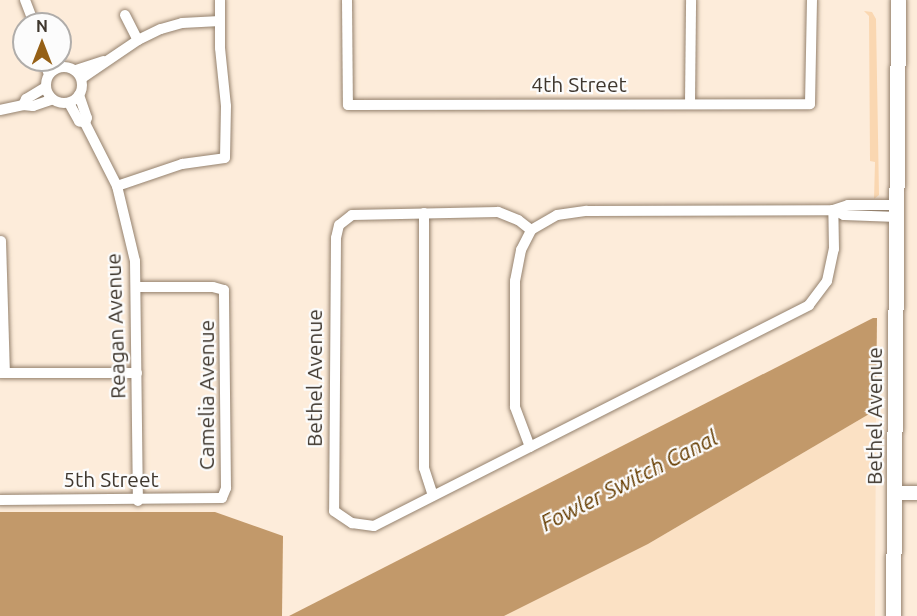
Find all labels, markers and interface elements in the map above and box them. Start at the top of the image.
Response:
north arrow [12,12,72,72]
text: N [36,17,48,35]
street label: 4th Street [531,71,627,97]
street label: Reagan Avenue [100,253,130,399]
street label: Bethel Avenue [301,309,327,447]
street label: Camelia Avenue [193,320,219,470]
street label: Bethel Avenue [861,347,887,485]
water label: Fowler Switch Canal [536,424,722,536]
street label: 5th Street [63,466,159,492]

